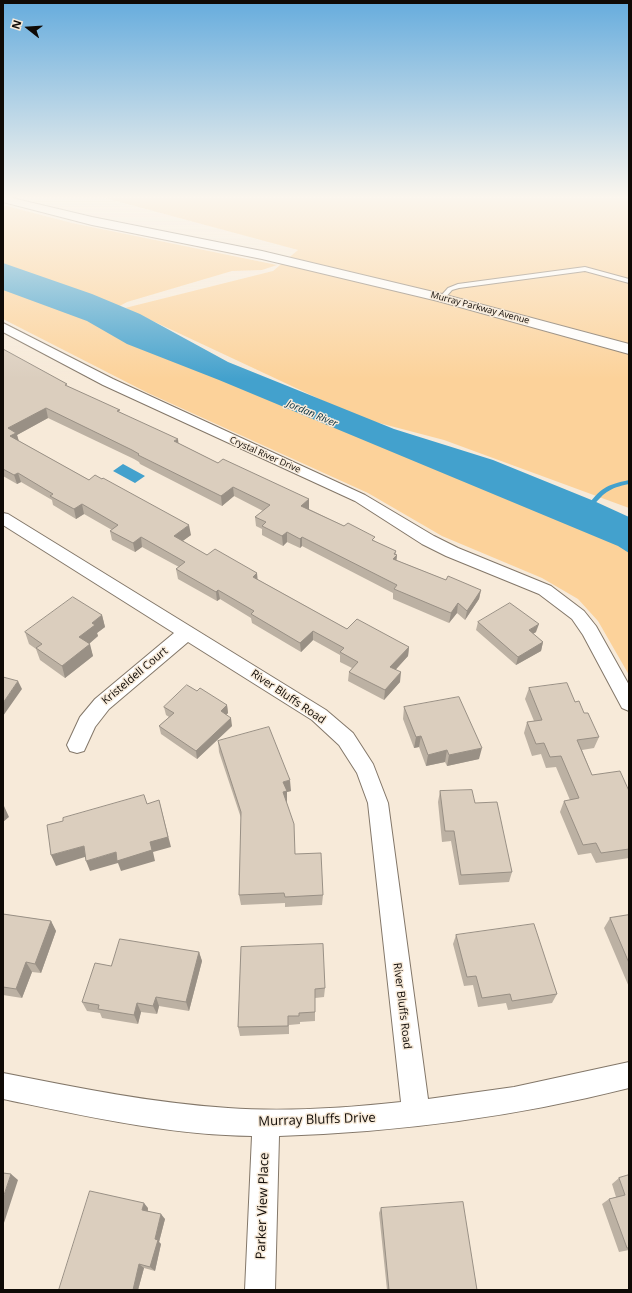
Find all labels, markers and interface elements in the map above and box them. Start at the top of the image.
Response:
north arrow [8,8,48,48]
text: N [8,18,25,31]
street label: Murray Parkway Avenue [429,290,531,326]
water label: Jordan River [285,398,339,430]
street label: Crystal River Drive [228,435,302,475]
street label: Kristeldell Court [99,645,171,707]
street label: River Bluffs Road [248,667,328,727]
street label: River Bluffs Road [390,962,414,1050]
street label: Murray Bluffs Drive [258,1110,376,1130]
street label: Parker View Place [253,1152,273,1260]

